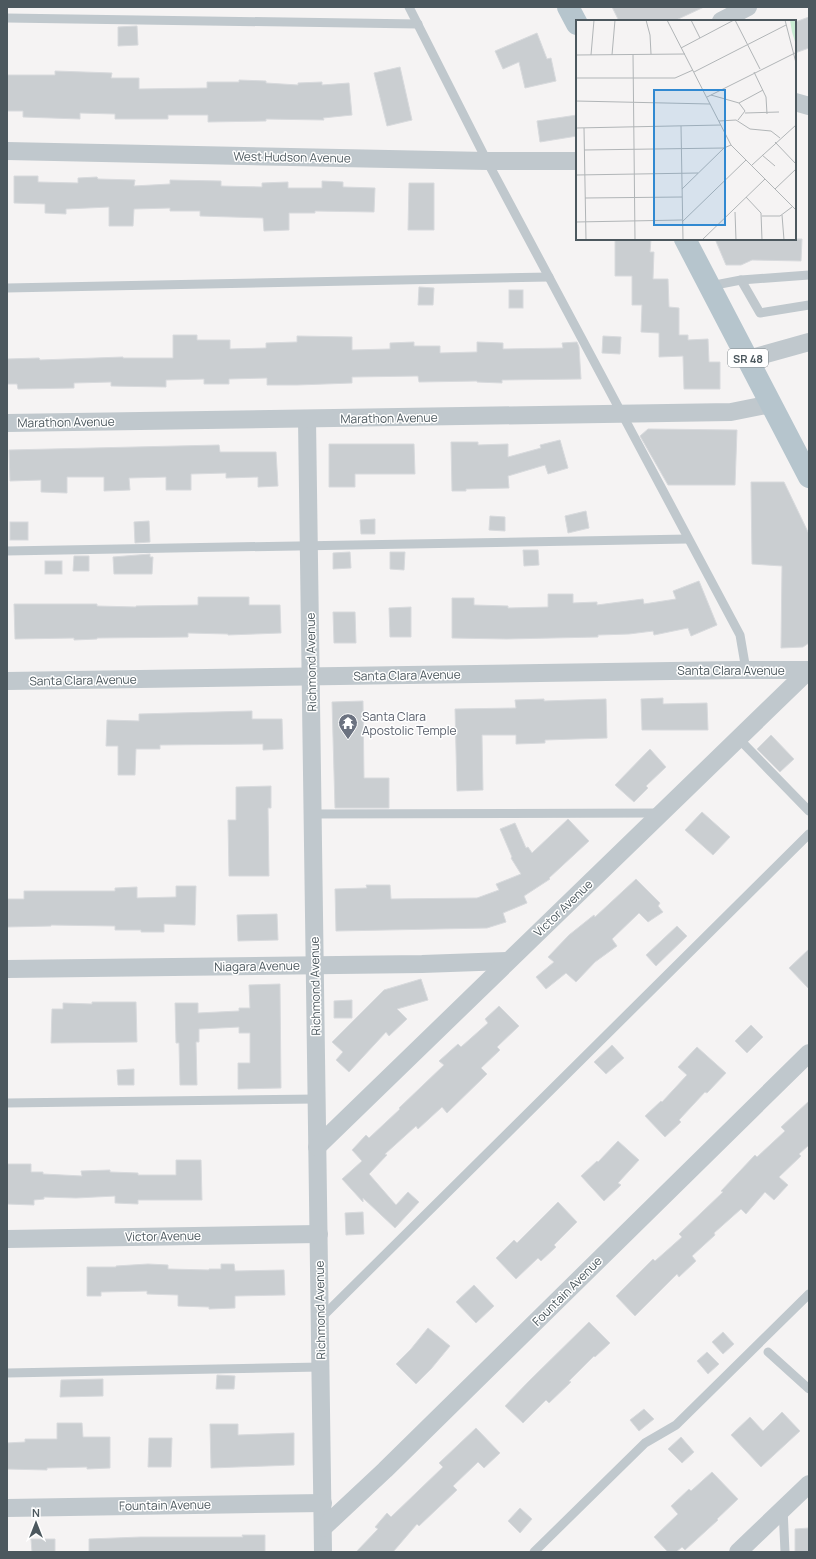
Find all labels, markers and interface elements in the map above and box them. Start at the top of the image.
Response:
inset map [576,20,796,240]
street label: West Hudson Avenue [233,147,351,167]
road number: SR 48 [728,349,768,367]
street label: Marathon Avenue [340,409,438,427]
street label: Marathon Avenue [17,413,115,431]
street label: Richmond Avenue [302,612,320,712]
street label: Santa Clara Avenue [677,662,785,679]
street label: Santa Clara Avenue [353,666,461,684]
street label: Santa Clara Avenue [29,671,137,689]
place label: Santa Clara Apostolic Temple [362,708,456,739]
temple icon: Santa Clara Apostolic Temple [337,712,359,740]
street label: Victor Avenue [530,876,596,940]
street label: Richmond Avenue [306,936,324,1036]
street label: Niagara Avenue [214,957,300,975]
street label: Victor Avenue [125,1227,201,1245]
street label: Fountain Avenue [528,1252,606,1330]
street label: Richmond Avenue [311,1260,329,1360]
street label: Fountain Avenue [119,1496,211,1514]
north arrow [16,1503,56,1543]
text: N [32,1505,40,1520]

